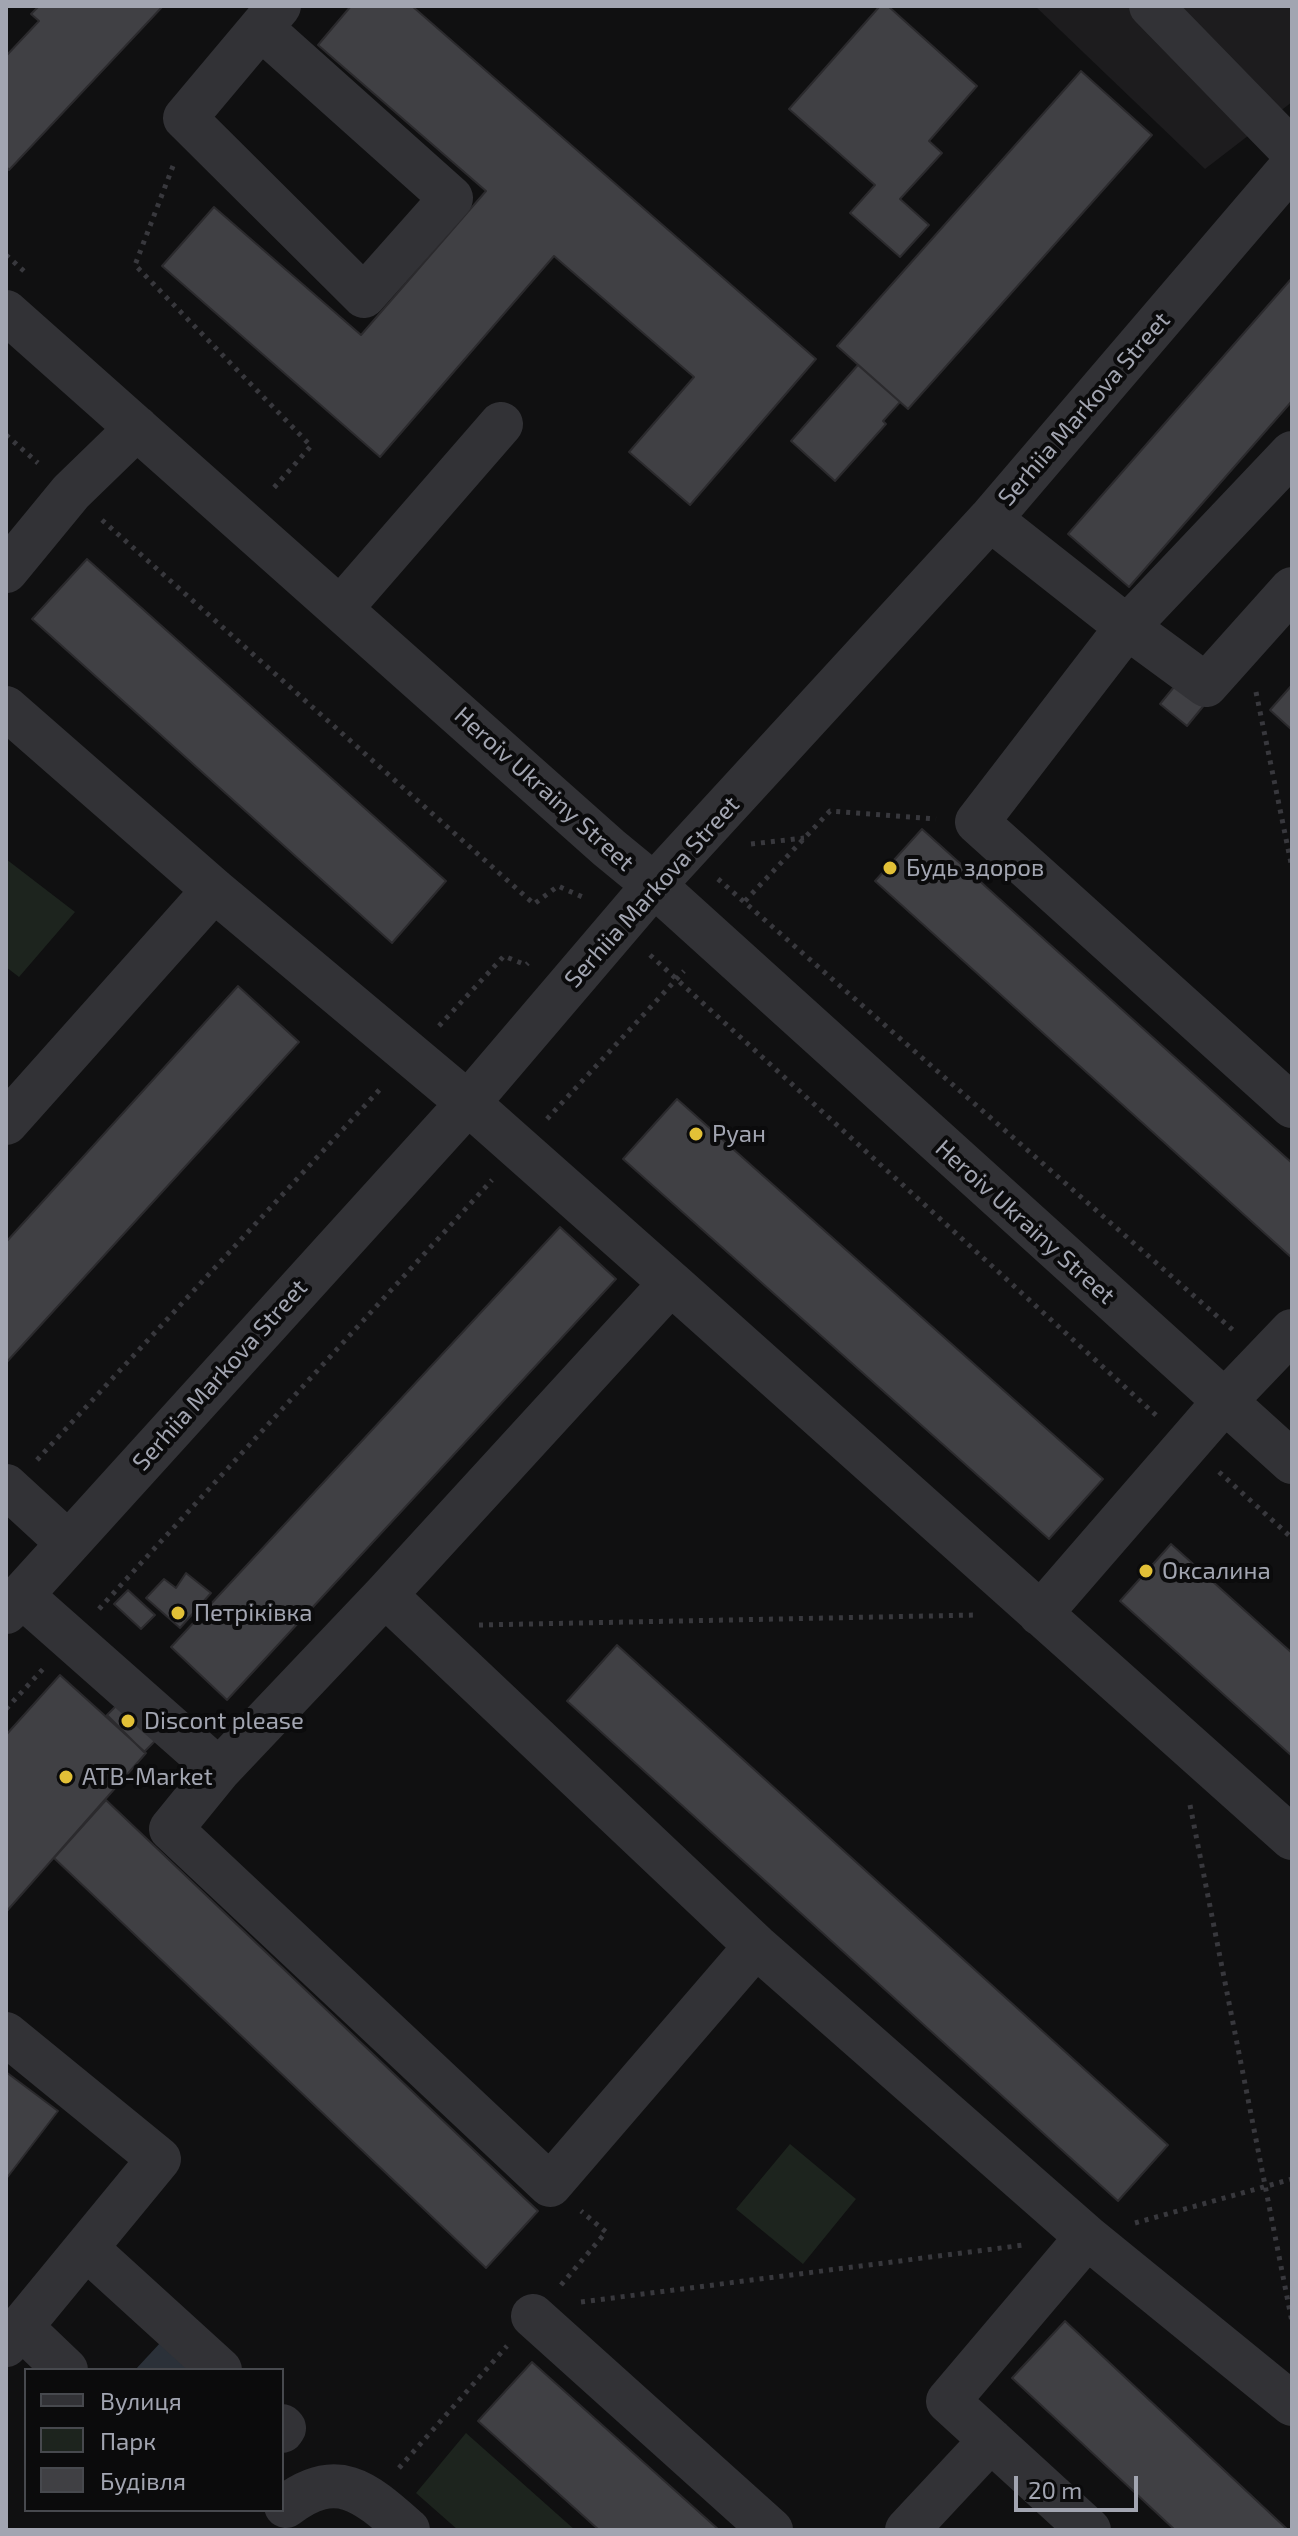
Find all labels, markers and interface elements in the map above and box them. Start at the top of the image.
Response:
street label: Serhiia Markova Street [992,306,1176,512]
street label: Heroiv Ukrainy Street [448,701,640,877]
street label: Serhiia Markova Street [559,790,745,994]
place label: Будь здоров [906,854,1044,882]
marker: Будь здоров [881,859,899,877]
place label: Руан [712,1120,766,1148]
marker: Руан [687,1125,705,1143]
street label: Heroiv Ukrainy Street [929,1134,1121,1310]
street label: Serhiia Markova Street [127,1273,313,1477]
place label: Оксалина [1162,1557,1271,1585]
marker: Оксалина [1137,1562,1155,1580]
place label: Петріківка [194,1599,313,1627]
marker: Петріківка [169,1604,187,1622]
place label: Discont please [144,1707,304,1735]
marker: Discont please [119,1712,137,1730]
place label: ATB-Market [82,1763,213,1791]
marker: ATB-Market [57,1768,75,1786]
legend [24,2368,284,2512]
text: Вулиця [100,2386,182,2415]
text: Парк [100,2426,156,2455]
scale bar [1018,2460,1142,2510]
text: Будівля [100,2466,186,2495]
text: 20 m [1028,2475,1082,2504]

